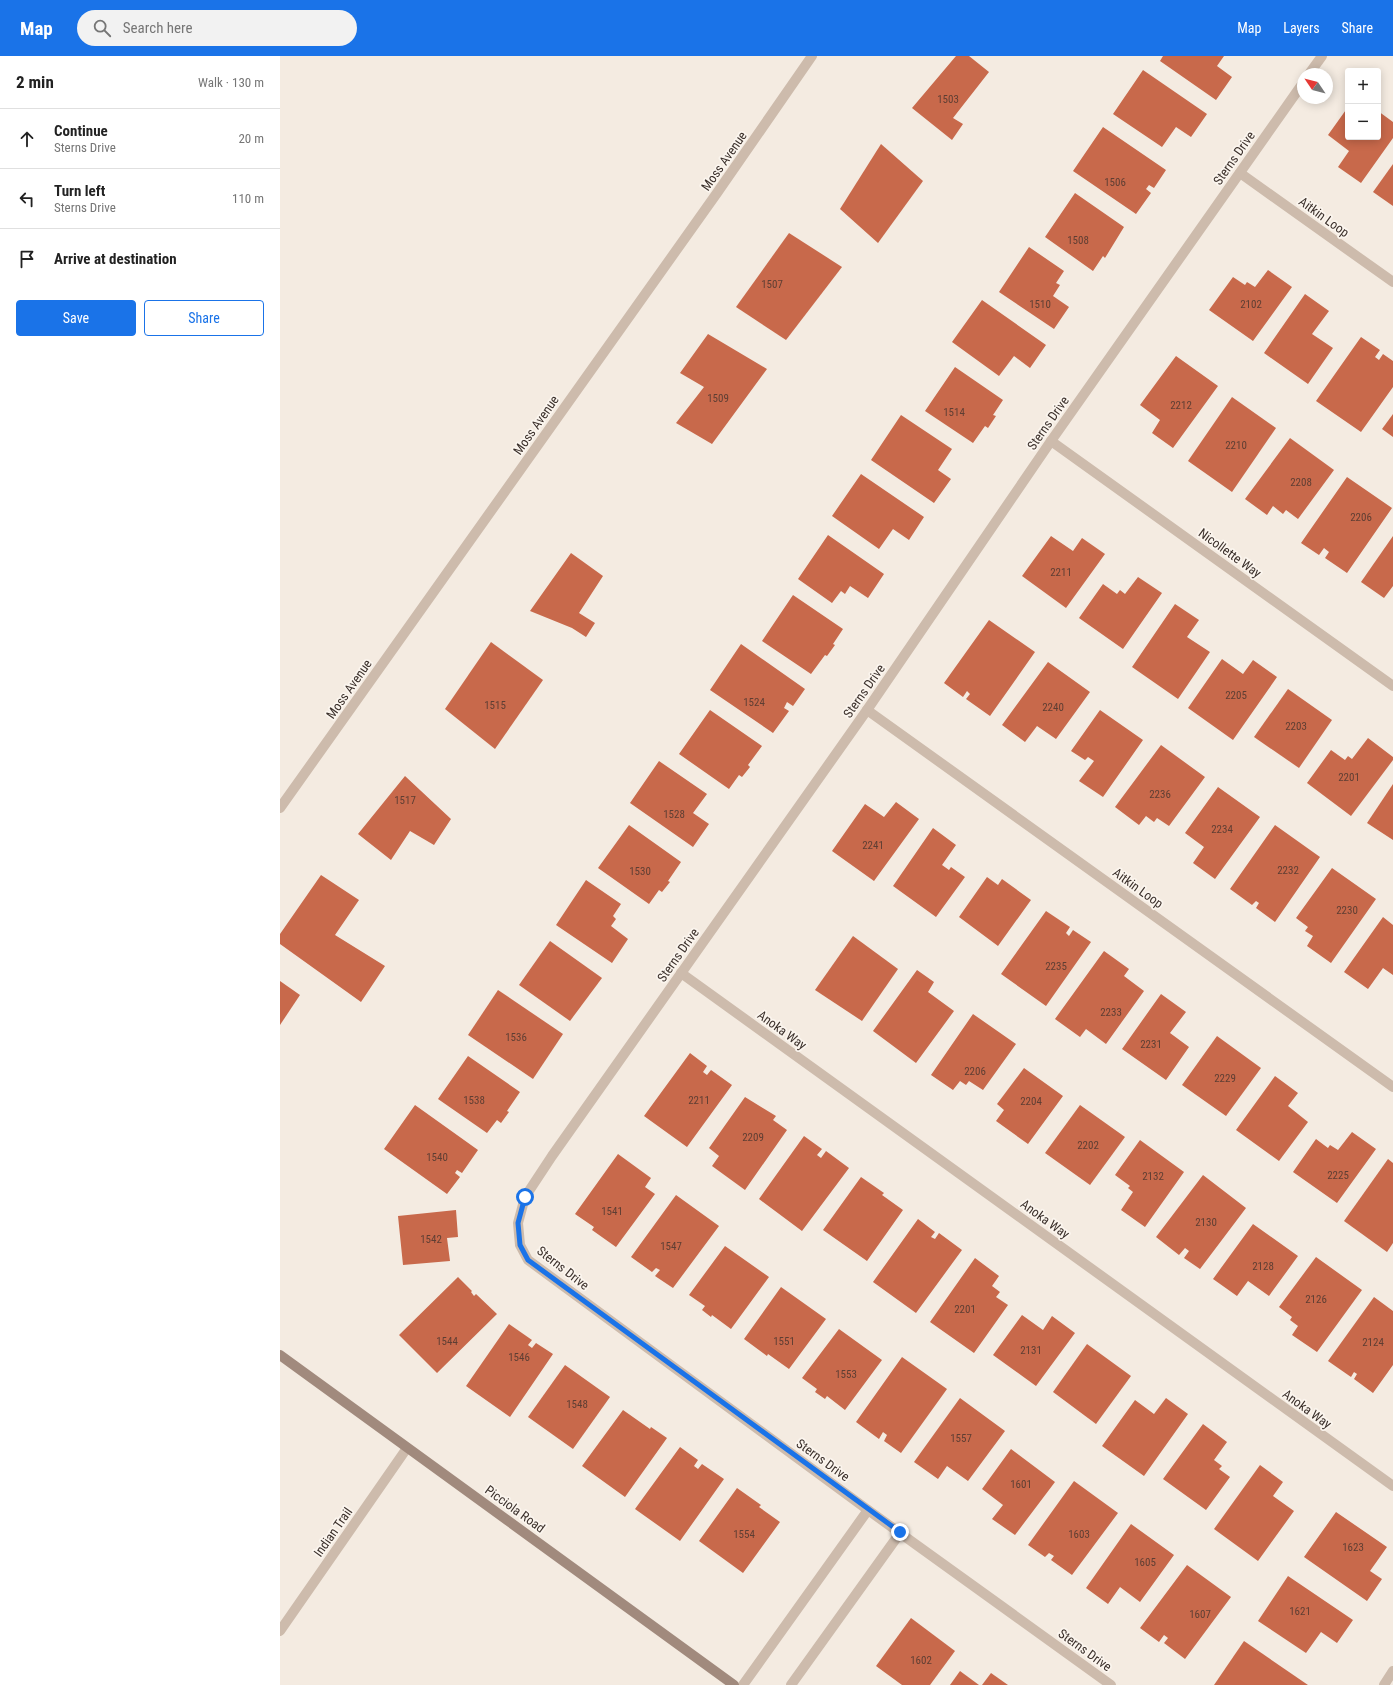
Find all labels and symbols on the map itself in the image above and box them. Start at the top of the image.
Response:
north arrow [1297,68,1333,104]
house number: 1503 [937,93,959,106]
street label: Sterns Drive [1210,128,1258,188]
street label: Moss Avenue [698,129,750,193]
house number: 1506 [1104,176,1126,189]
street label: Aitkin Loop [1296,194,1352,240]
house number: 1508 [1067,234,1089,247]
house number: 1507 [761,278,783,291]
house number: 1510 [1029,298,1051,311]
house number: 2102 [1240,298,1262,311]
house number: 1509 [707,392,729,405]
street label: Moss Avenue [510,393,562,457]
street label: Sterns Drive [1024,393,1072,453]
house number: 2212 [1170,399,1192,412]
house number: 1514 [943,406,965,419]
house number: 2210 [1225,439,1247,452]
house number: 2208 [1290,476,1312,489]
house number: 2206 [1350,511,1372,524]
street label: Nicollette Way [1196,525,1265,581]
house number: 2211 [1050,566,1072,579]
street label: Moss Avenue [323,657,375,721]
street label: Sterns Drive [840,661,888,721]
house number: 2205 [1225,689,1247,702]
house number: 1524 [743,696,765,709]
house number: 1515 [484,699,506,712]
house number: 2240 [1042,701,1064,714]
house number: 2203 [1285,720,1307,733]
house number: 2201 [1338,771,1360,784]
house number: 2236 [1149,788,1171,801]
house number: 1517 [394,794,416,807]
house number: 1528 [663,808,685,821]
house number: 2234 [1211,823,1233,836]
house number: 2241 [862,839,884,852]
house number: 2232 [1277,864,1299,877]
house number: 1530 [629,865,651,878]
street label: Aitkin Loop [1110,865,1166,911]
house number: 2230 [1336,904,1358,917]
street label: Sterns Drive [654,925,702,985]
house number: 2235 [1045,960,1067,973]
house number: 2233 [1100,1006,1122,1019]
street label: Anoka Way [755,1007,810,1053]
house number: 1536 [505,1031,527,1044]
house number: 2231 [1140,1038,1162,1051]
house number: 2206 [964,1065,986,1078]
house number: 2229 [1214,1072,1236,1085]
house number: 1538 [463,1094,485,1107]
house number: 2211 [688,1094,710,1107]
house number: 2204 [1020,1095,1042,1108]
house number: 2209 [742,1131,764,1144]
house number: 2202 [1077,1139,1099,1152]
house number: 1540 [426,1151,448,1164]
house number: 2225 [1327,1169,1349,1182]
house number: 2132 [1142,1170,1164,1183]
route start [516,1188,534,1206]
street label: Anoka Way [1018,1196,1073,1242]
house number: 1541 [601,1205,623,1218]
house number: 2130 [1195,1216,1217,1229]
house number: 1542 [420,1233,442,1246]
house number: 1547 [660,1240,682,1253]
street label: Sterns Drive [534,1243,592,1293]
house number: 2128 [1252,1260,1274,1273]
house number: 2126 [1305,1293,1327,1306]
house number: 2201 [954,1303,976,1316]
house number: 1544 [436,1335,458,1348]
house number: 1551 [773,1335,795,1348]
house number: 2124 [1362,1336,1384,1349]
house number: 2131 [1020,1344,1042,1357]
house number: 1546 [508,1351,530,1364]
house number: 1553 [835,1368,857,1381]
street label: Anoka Way [1280,1386,1335,1432]
house number: 1548 [566,1398,588,1411]
house number: 1557 [950,1432,972,1445]
street label: Sterns Drive [794,1436,852,1484]
house number: 1601 [1010,1478,1032,1491]
street label: Picciola Road [482,1482,548,1536]
street label: Indian Trail [311,1505,355,1559]
route end [891,1523,909,1541]
house number: 1554 [733,1528,755,1541]
house number: 1603 [1068,1528,1090,1541]
house number: 1623 [1342,1541,1364,1554]
house number: 1605 [1134,1556,1156,1569]
house number: 1621 [1289,1605,1311,1618]
house number: 1607 [1189,1608,1211,1621]
street label: Sterns Drive [1056,1626,1114,1674]
house number: 1602 [910,1654,932,1667]

